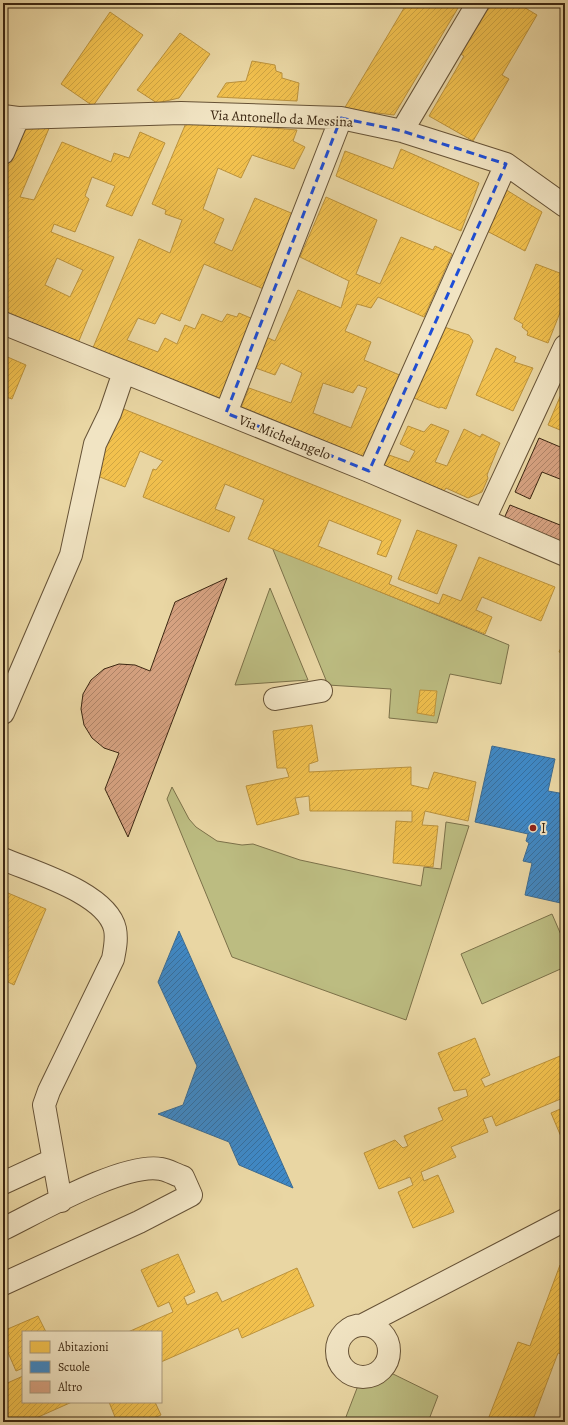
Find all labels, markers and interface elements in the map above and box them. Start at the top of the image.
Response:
street label: Via Antonello da Messina [209,105,354,132]
street label: Via Michelangelo [235,410,334,465]
place label: I [541,819,546,838]
marker: I [528,823,538,833]
legend [22,1331,162,1403]
text: Abitazioni [57,1339,109,1355]
text: Scuole [58,1359,90,1375]
text: Altro [57,1379,82,1395]

